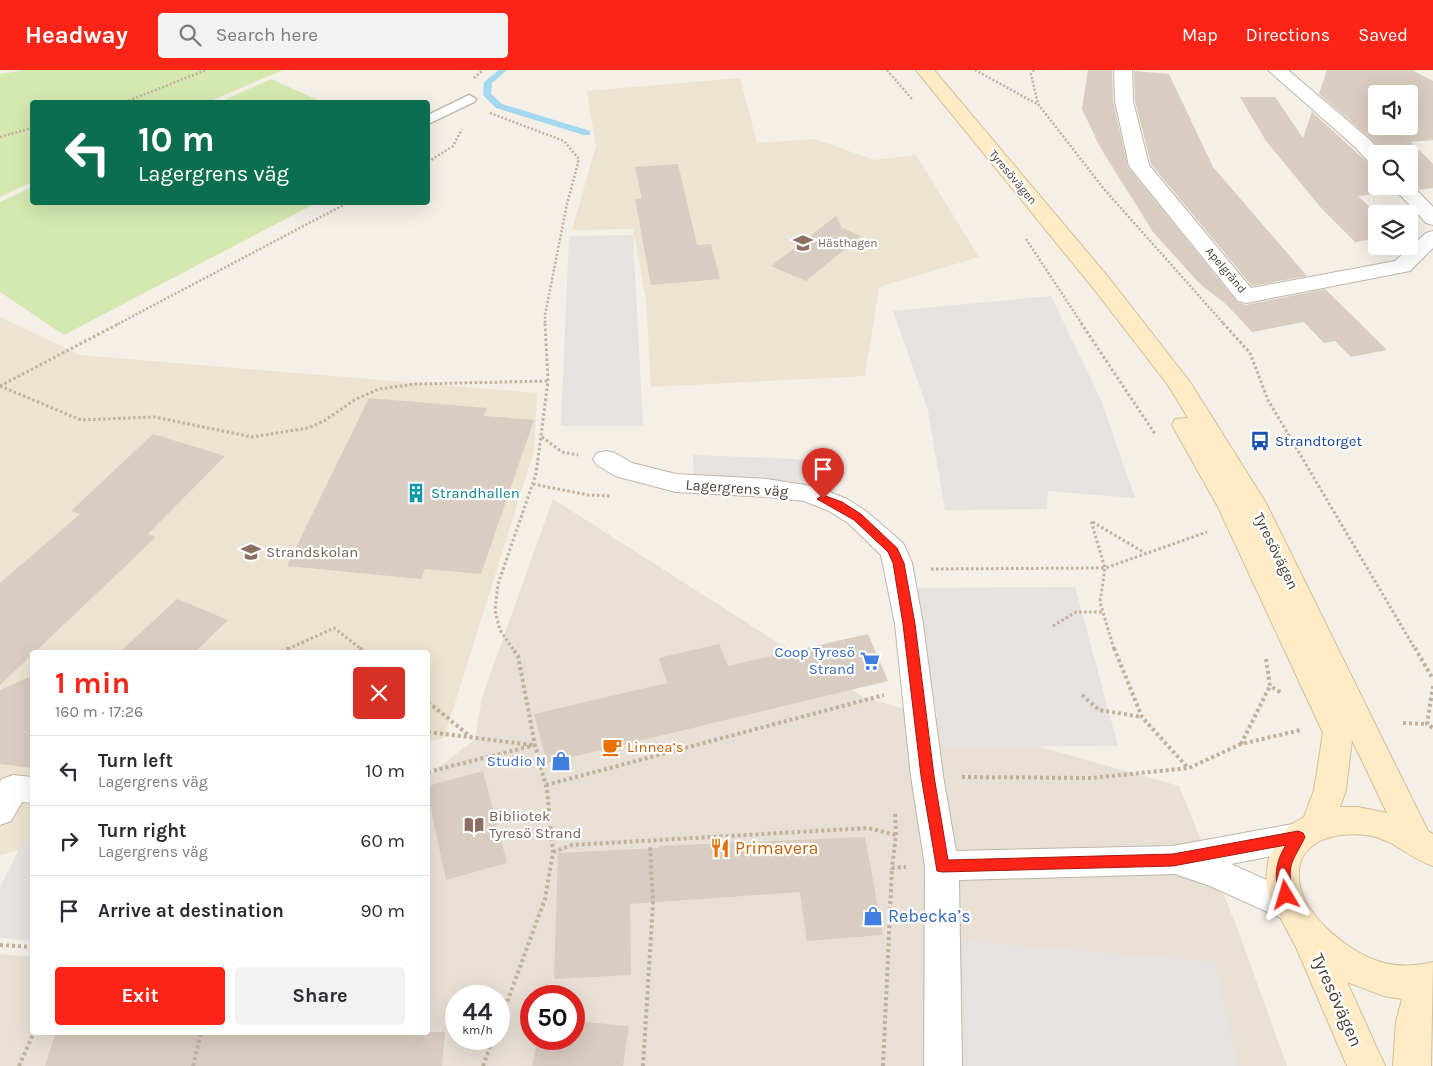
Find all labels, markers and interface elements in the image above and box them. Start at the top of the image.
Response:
search box [158,13,508,58]
text: Headway [25,21,128,49]
icon: search [176,21,204,49]
text: Search here [216,24,318,46]
text: Map [1182,24,1218,46]
text: Directions [1246,24,1330,46]
text: Saved [1358,24,1408,46]
map controls [1368,85,1418,255]
button: sound [1368,85,1418,135]
text: 10 m [138,119,215,160]
icon: left [55,120,120,185]
button: search [1368,145,1418,195]
street label: Tyresövägen [986,147,1040,207]
text: Lagergrens väg [138,161,289,187]
button: layers [1368,205,1418,255]
school or university icon: Hästhagen [792,232,814,254]
place label: Hästhagen [818,236,877,250]
street label: Apelgränd [1203,244,1249,296]
bus stop icon: Strandtorget [1249,430,1271,452]
place label: Strandtorget [1275,432,1363,450]
pin [802,448,844,499]
icon: arrive [809,455,837,483]
street label: Lagergrens väg [685,475,790,501]
building icon: Strandhallen [405,482,427,504]
place label: Strandhallen [431,484,520,502]
street label: Tyresövägen [1250,510,1302,592]
school or university icon: Strandskolan [240,541,262,563]
place label: Strandskolan [266,543,358,561]
place label: Coop Tyresö Strand [775,643,855,678]
supermarket icon: Coop Tyresö Strand [859,650,881,672]
text: 1 min [55,665,130,701]
button: close [353,667,405,719]
text: 160 m · 17:26 [55,702,143,721]
cafe icon: Linnea’s [601,736,623,758]
place label: Linnea’s [627,738,684,756]
text: Turn left [98,750,173,772]
shop icon: Studio N [550,750,572,772]
place label: Studio N [487,752,546,770]
icon: left [55,757,83,785]
text: 10 m [365,760,405,782]
text: Lagergrens väg [98,772,208,791]
place label: Bibliotek Tyresö Strand [489,807,581,842]
library icon: Bibliotek Tyresö Strand [463,814,485,836]
text: Turn right [98,820,187,842]
icon: right [55,827,83,855]
text: 60 m [361,830,405,852]
restaurant icon: Primavera [709,837,731,859]
place label: Primavera [735,837,818,859]
text: Lagergrens väg [98,842,208,861]
position arrow [1259,868,1311,920]
icon: arrive [55,897,83,925]
text: Arrive at destination [98,900,284,922]
text: 90 m [360,900,405,922]
shop icon: Rebecka’s [862,905,884,927]
place label: Rebecka’s [888,905,971,927]
street label: Tyresövägen [1307,950,1367,1050]
button: Exit [55,967,225,1025]
button: Share [235,967,405,1025]
speed limit sign: 50 [520,985,585,1050]
text: 44 [463,997,492,1026]
text: km/h [462,1023,493,1037]

